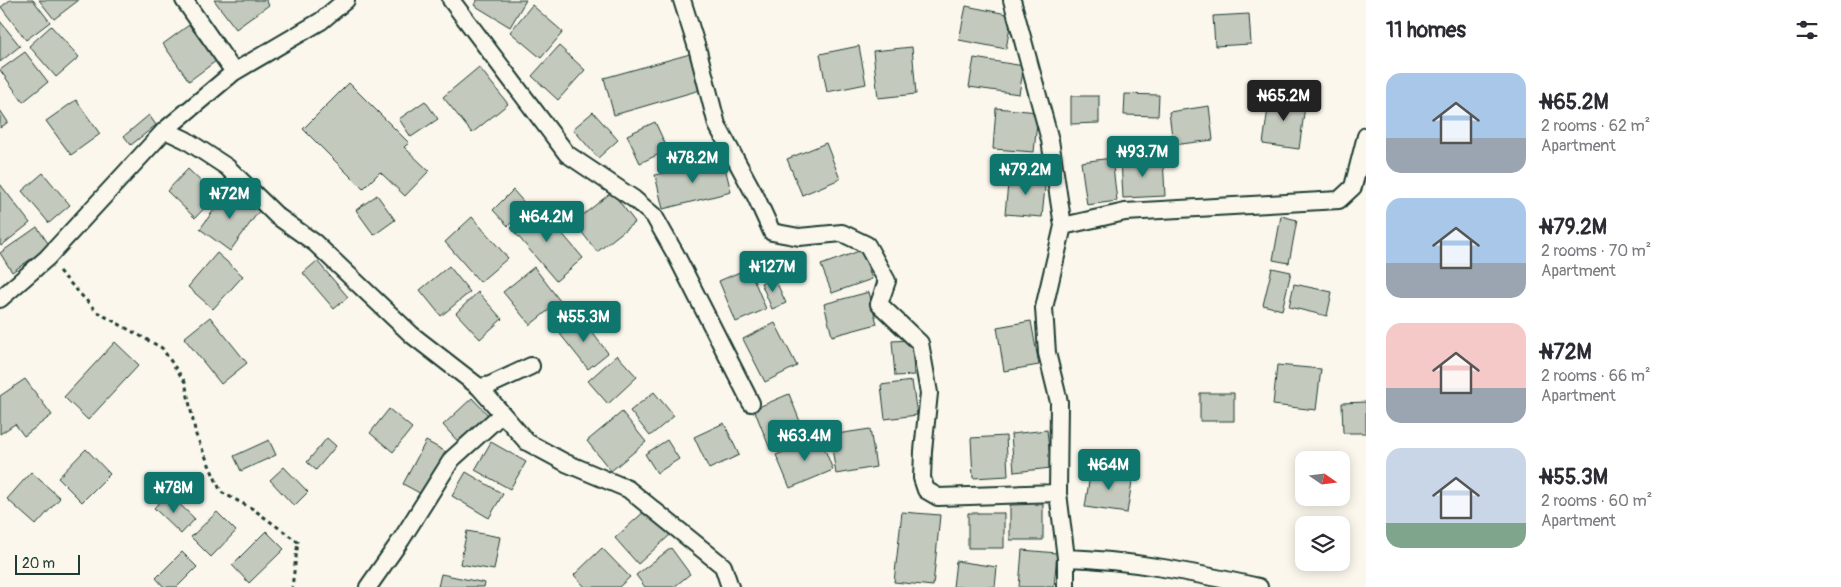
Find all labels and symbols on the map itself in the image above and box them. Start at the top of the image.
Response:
pin: ₦65.2M [1243,80,1325,122]
pin: ₦93.7M [1102,136,1184,178]
pin: ₦78.2M [652,142,734,184]
pin: ₦79.2M [985,154,1067,196]
pin: ₦72M [200,178,260,220]
pin: ₦64.2M [506,200,588,243]
pin: ₦127M [738,250,808,293]
pin: ₦55.3M [543,300,625,343]
pin: ₦63.4M [764,420,846,462]
pin: ₦64M [1079,448,1139,491]
north arrow [1295,451,1350,506]
pin: ₦78M [144,472,204,514]
scale bar [15,552,80,575]

